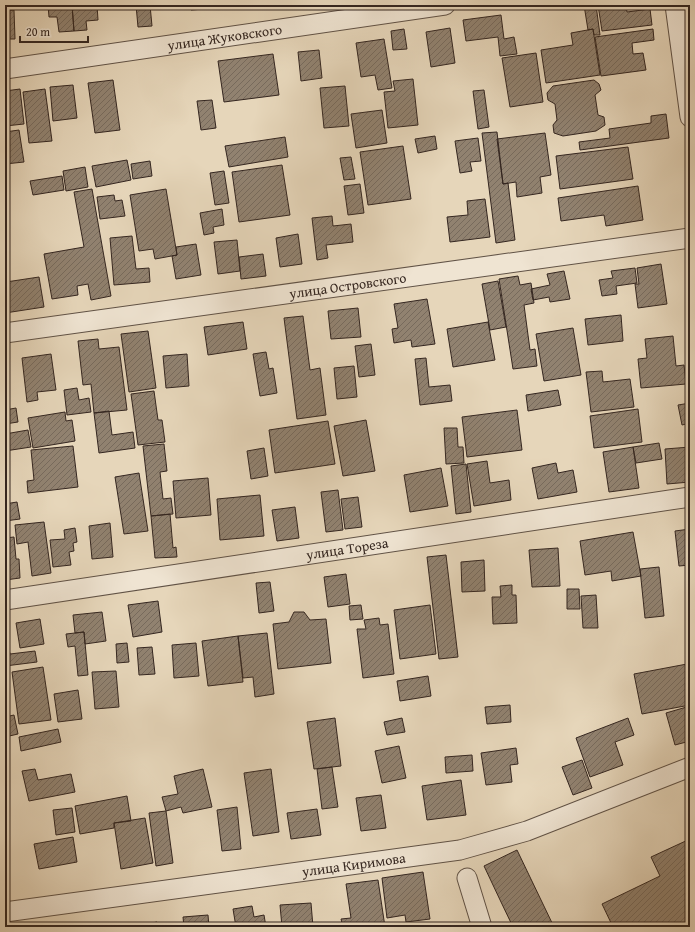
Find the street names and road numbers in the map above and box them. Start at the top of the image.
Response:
street label: улица Жуковского [165,19,283,55]
street label: улица Островского [287,267,407,304]
street label: улица Тореза [304,532,390,565]
street label: улица Киримова [300,847,407,882]

